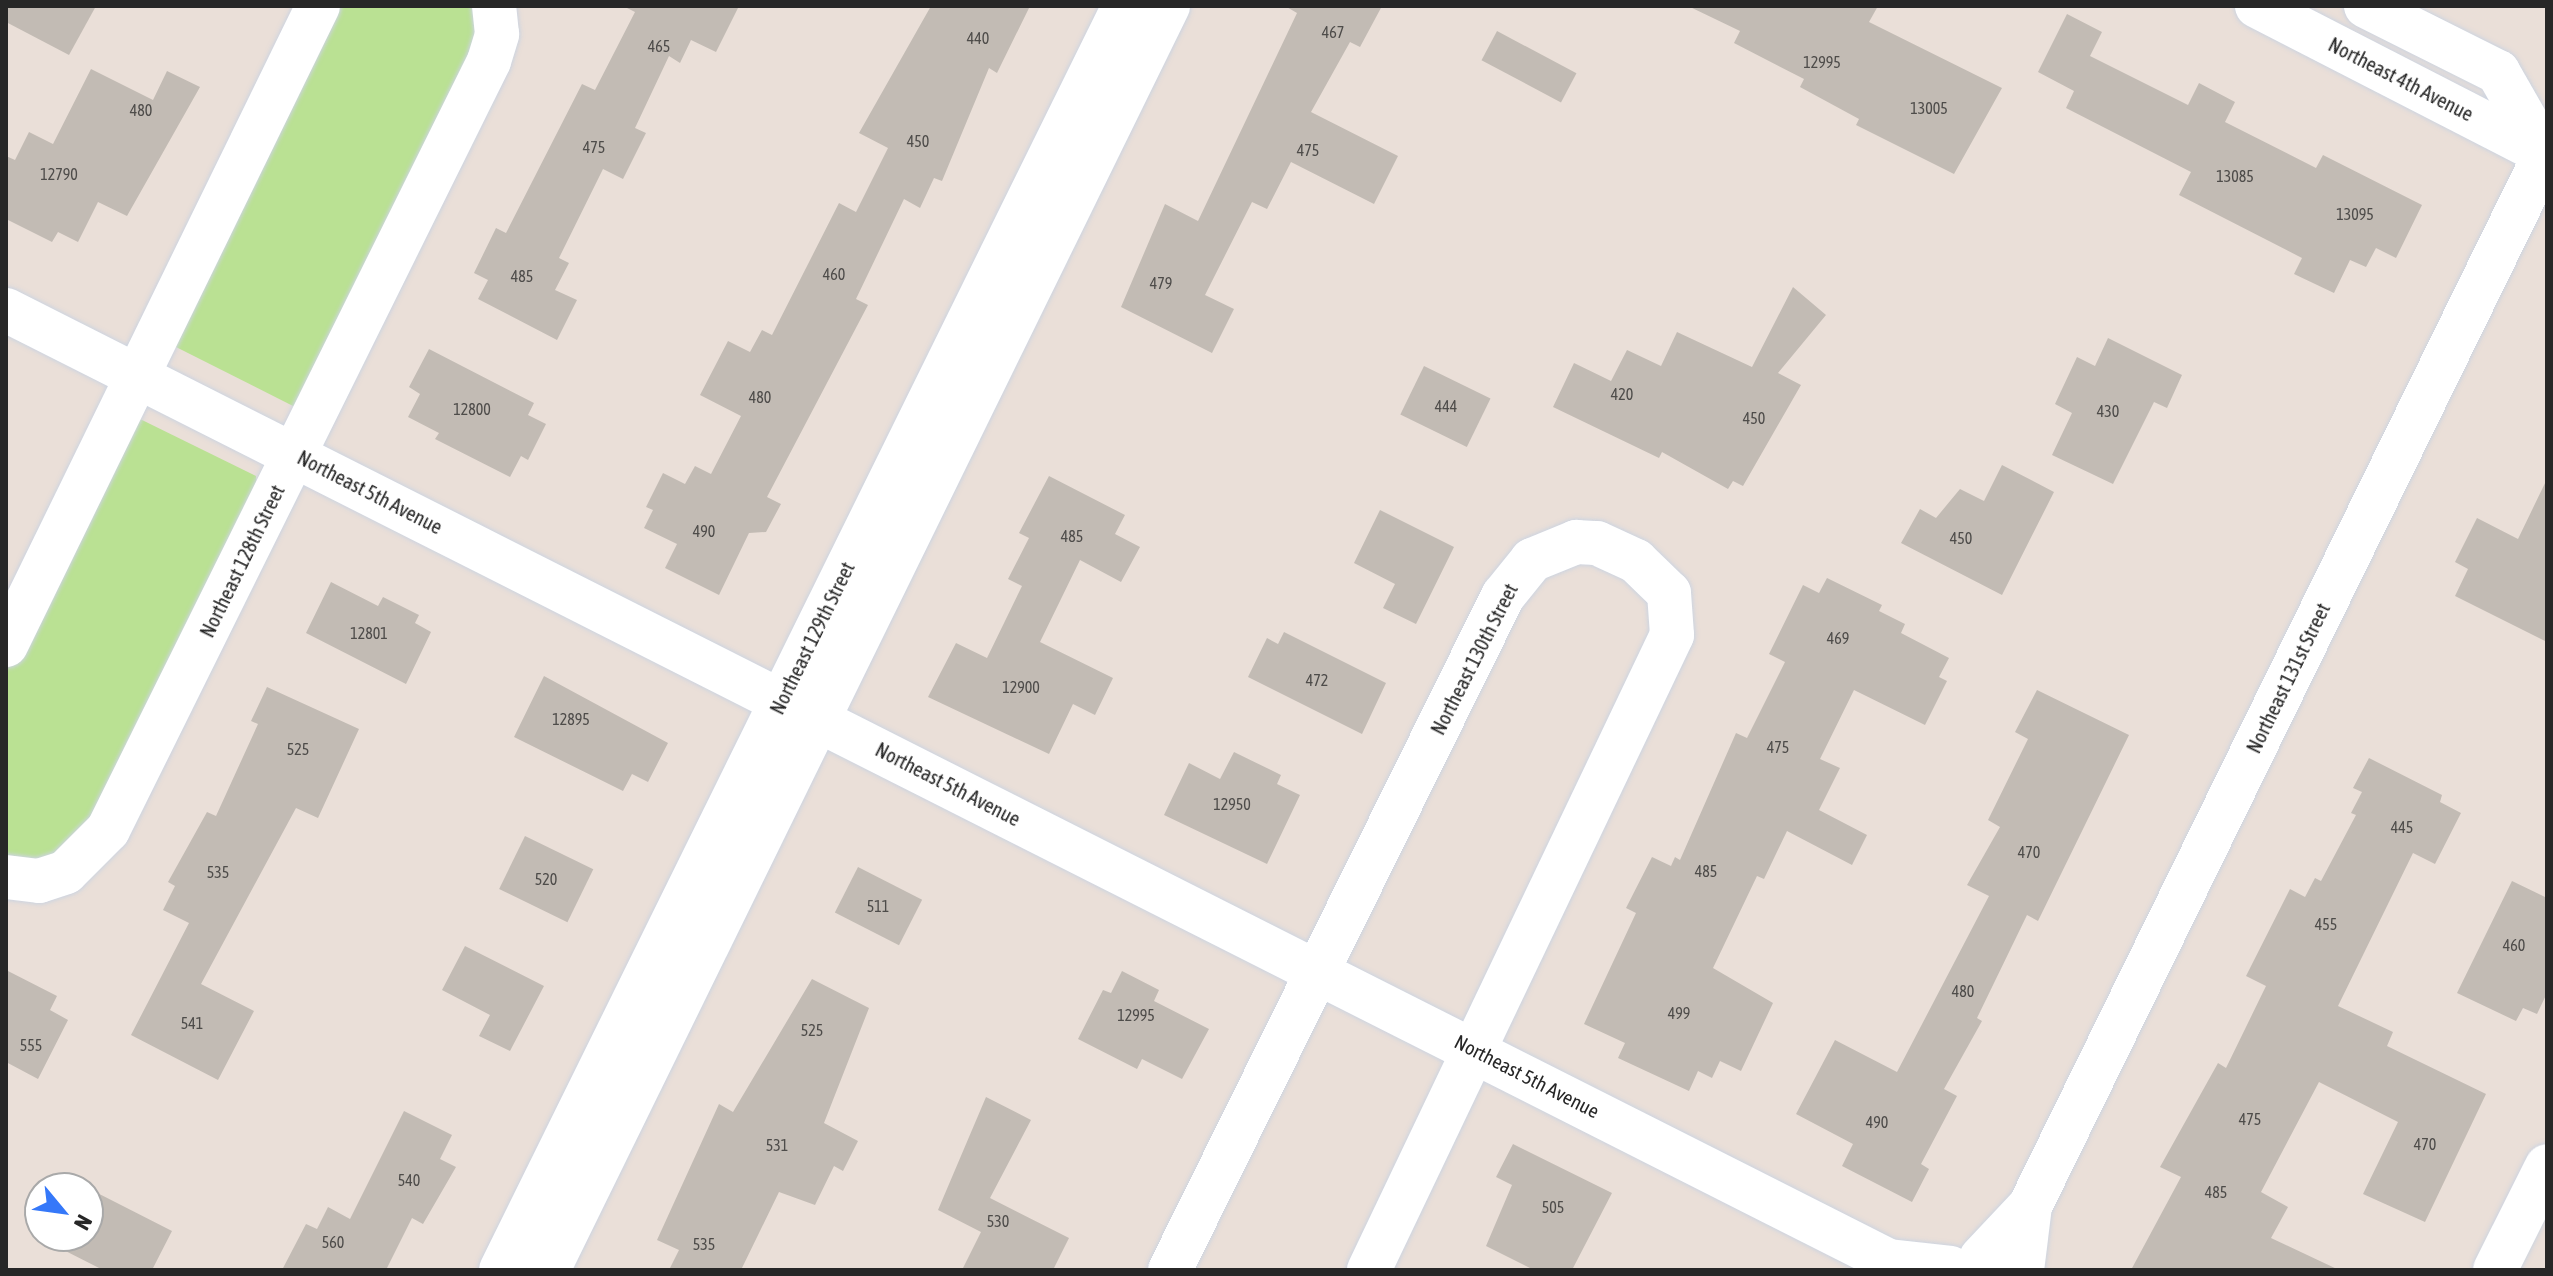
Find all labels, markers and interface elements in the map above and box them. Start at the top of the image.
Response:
house number: 467 [1322,22,1344,42]
house number: 440 [967,28,989,48]
street label: Northeast 4th Avenue [2325,32,2477,126]
house number: 465 [648,36,670,56]
house number: 12995 [1803,52,1841,72]
house number: 13005 [1910,98,1948,118]
house number: 480 [130,100,152,120]
house number: 450 [907,131,929,151]
house number: 475 [583,137,605,157]
house number: 475 [1297,140,1319,160]
house number: 12790 [40,164,78,184]
house number: 13085 [2216,166,2254,186]
house number: 13095 [2336,204,2374,224]
house number: 460 [823,264,845,284]
house number: 485 [511,266,533,286]
house number: 479 [1150,273,1172,293]
house number: 420 [1611,384,1633,404]
house number: 480 [749,387,771,407]
house number: 444 [1435,396,1457,416]
house number: 12800 [453,399,491,419]
house number: 430 [2097,401,2119,421]
house number: 450 [1743,408,1765,428]
street label: Northeast 5th Avenue [294,445,446,539]
street label: Northeast 128th Street [195,481,289,641]
house number: 490 [693,521,715,541]
house number: 485 [1061,526,1083,546]
house number: 450 [1950,528,1972,548]
street label: Northeast 129th Street [765,558,859,718]
street label: Northeast 130th Street [1425,579,1523,739]
street label: Northeast 131st Street [2241,599,2335,757]
house number: 12801 [350,623,388,643]
house number: 469 [1827,628,1849,648]
house number: 472 [1306,670,1328,690]
house number: 12900 [1002,677,1040,697]
house number: 12895 [552,709,590,729]
street label: Northeast 5th Avenue [872,737,1024,831]
house number: 475 [1767,737,1789,757]
house number: 525 [287,739,309,759]
house number: 12950 [1213,794,1251,814]
house number: 445 [2391,817,2413,837]
house number: 470 [2018,842,2040,862]
house number: 485 [1695,861,1717,881]
house number: 535 [207,862,229,882]
house number: 520 [535,869,557,889]
house number: 511 [867,896,889,916]
house number: 455 [2315,914,2337,934]
house number: 460 [2503,935,2525,955]
house number: 480 [1952,981,1974,1001]
house number: 499 [1668,1003,1690,1023]
house number: 12995 [1117,1005,1155,1025]
house number: 541 [181,1013,203,1033]
house number: 525 [801,1020,823,1040]
street label: Northeast 5th Avenue [1451,1029,1603,1123]
house number: 555 [20,1035,42,1055]
house number: 475 [2239,1109,2261,1129]
house number: 490 [1866,1112,1888,1132]
house number: 470 [2414,1134,2436,1154]
house number: 531 [766,1135,788,1155]
house number: 540 [398,1170,420,1190]
north arrow [24,1172,104,1252]
house number: 485 [2205,1182,2227,1202]
house number: 505 [1542,1197,1564,1217]
text: N [69,1211,98,1235]
house number: 530 [987,1211,1009,1231]
house number: 560 [322,1232,344,1252]
house number: 535 [693,1234,715,1254]

